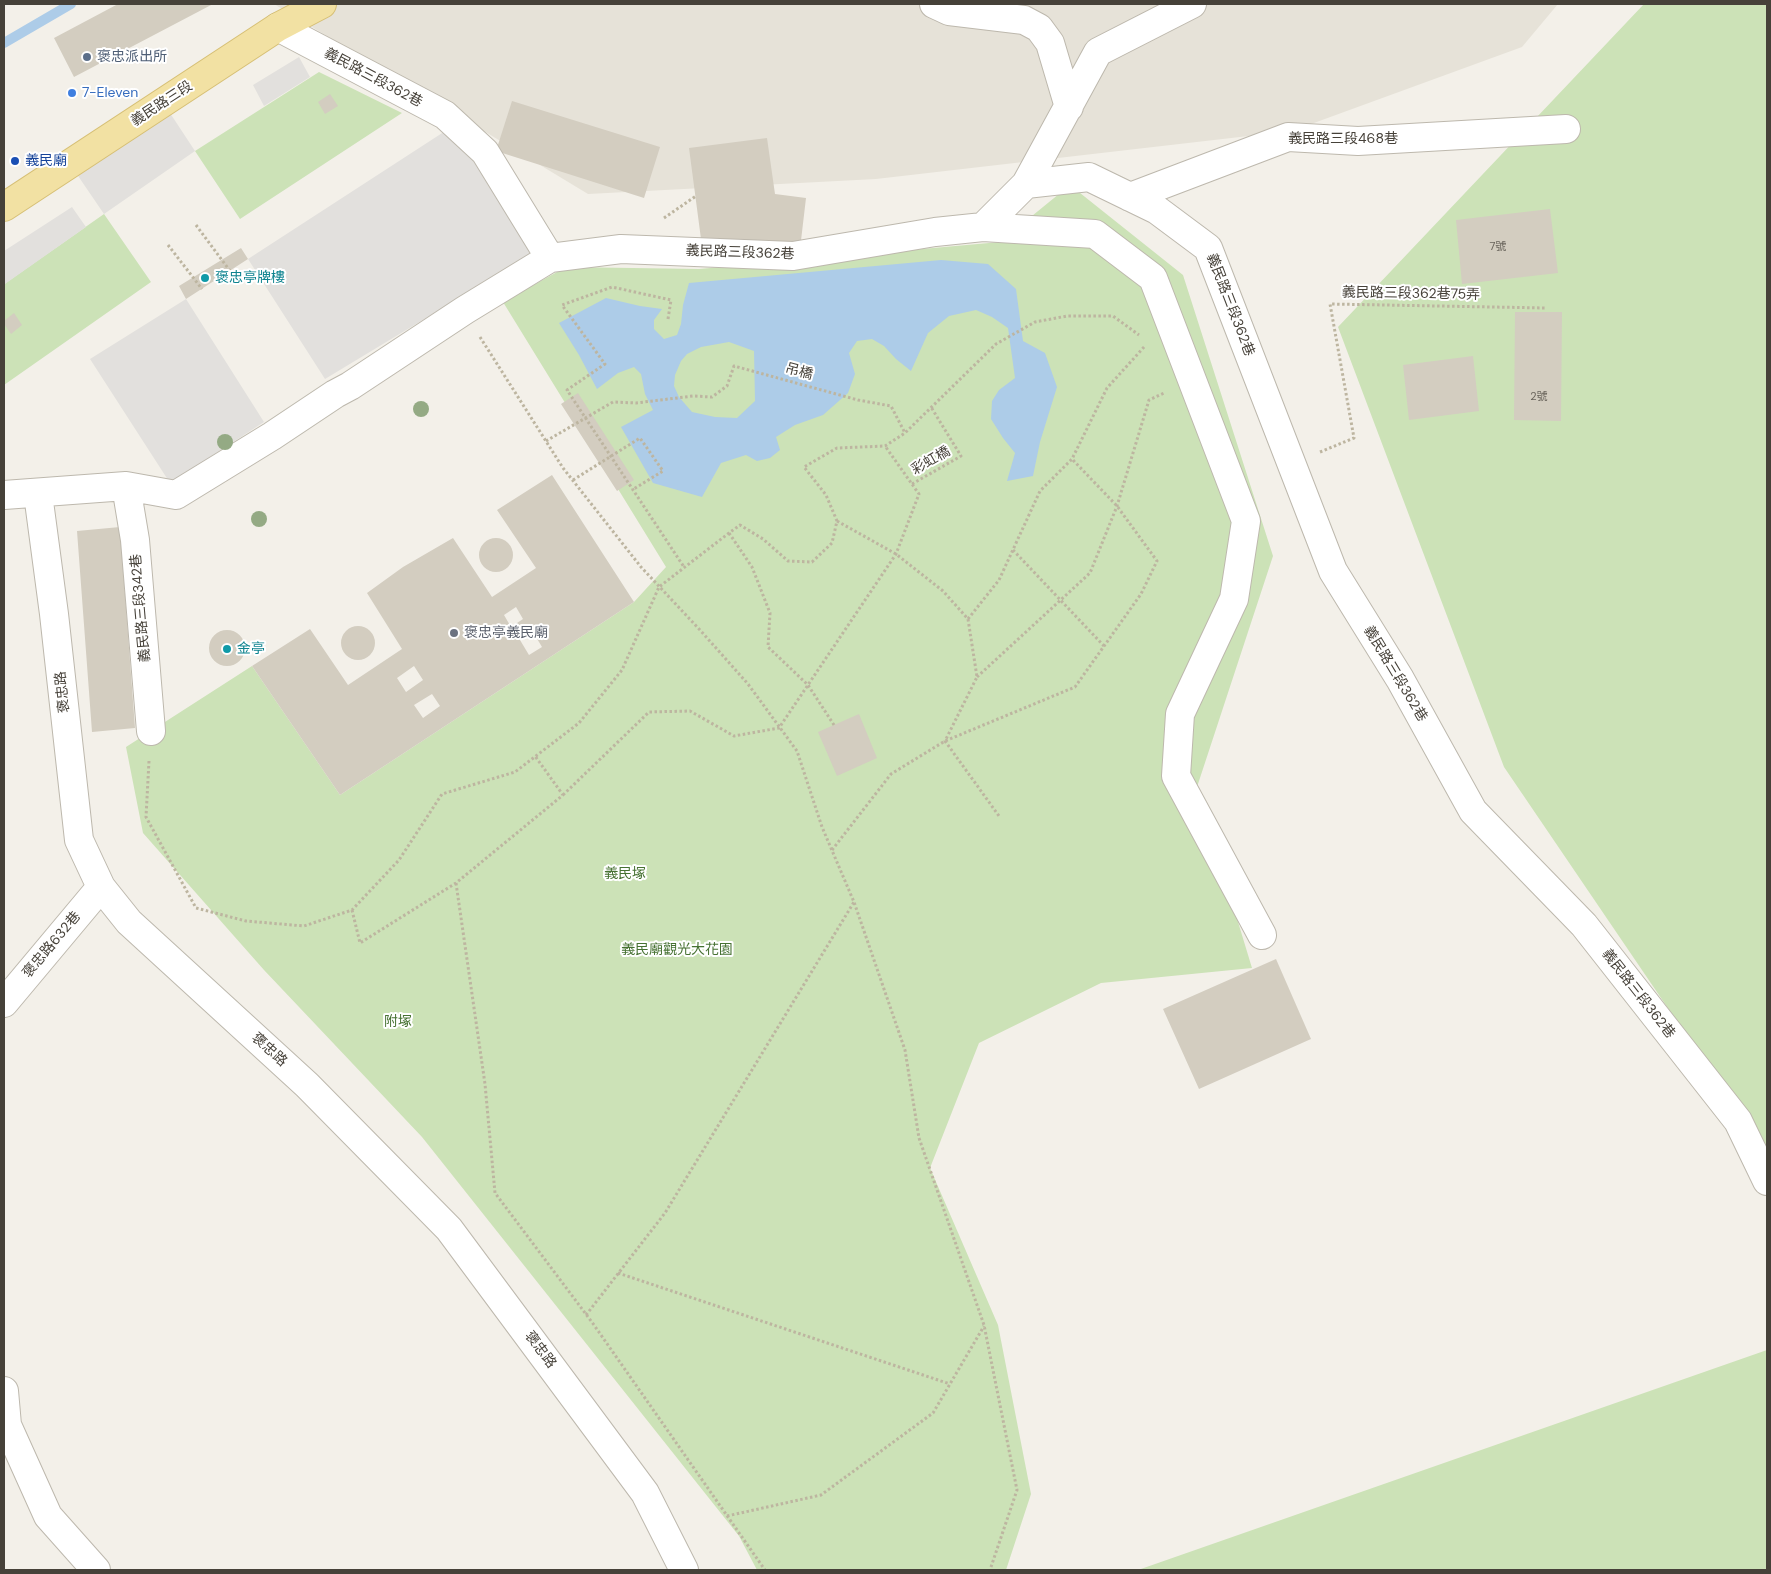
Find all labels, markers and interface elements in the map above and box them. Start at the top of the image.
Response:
street label: 義民路三段362巷 [321,45,425,111]
place label: 褒忠派出所 [97,49,167,65]
marker: 褒忠派出所 [81,51,93,63]
street label: 義民路三段 [128,78,196,130]
place label: 7-Eleven [82,85,138,101]
marker: 7-Eleven [66,87,78,99]
street label: 義民路三段468巷 [1288,131,1398,147]
place label: 義民廟 [25,153,67,169]
marker: 義民廟 [9,155,21,167]
house number: 7號 [1490,240,1506,254]
street label: 義民路三段362巷 [685,243,795,263]
street label: 義民路三段362巷 [1203,251,1257,359]
place label: 褒忠亭牌樓 [215,270,285,286]
marker: 褒忠亭牌樓 [199,272,211,284]
street label: 義民路三段362巷75弄 [1342,284,1480,304]
street label: 吊橋 [783,360,815,384]
house number: 2號 [1530,390,1548,404]
street label: 彩虹橋 [909,443,953,479]
street label: 義民路三段342巷 [128,553,154,663]
street label: 義民路三段362巷 [1360,623,1430,725]
place label: 褒忠亭義民廟 [464,625,548,641]
marker: 褒忠亭義民廟 [448,627,460,639]
place label: 金亭 [237,641,265,657]
marker: 金亭 [221,643,233,655]
street label: 褒忠路 [52,670,74,714]
park label: 義民塚 [604,866,646,882]
street label: 褒忠路632巷 [19,909,85,981]
park label: 義民廟觀光大花園 [621,942,733,958]
street label: 義民路三段362巷 [1598,946,1678,1042]
park label: 附塚 [384,1014,412,1030]
street label: 褒忠路 [248,1030,290,1070]
street label: 褒忠路 [521,1328,559,1372]

